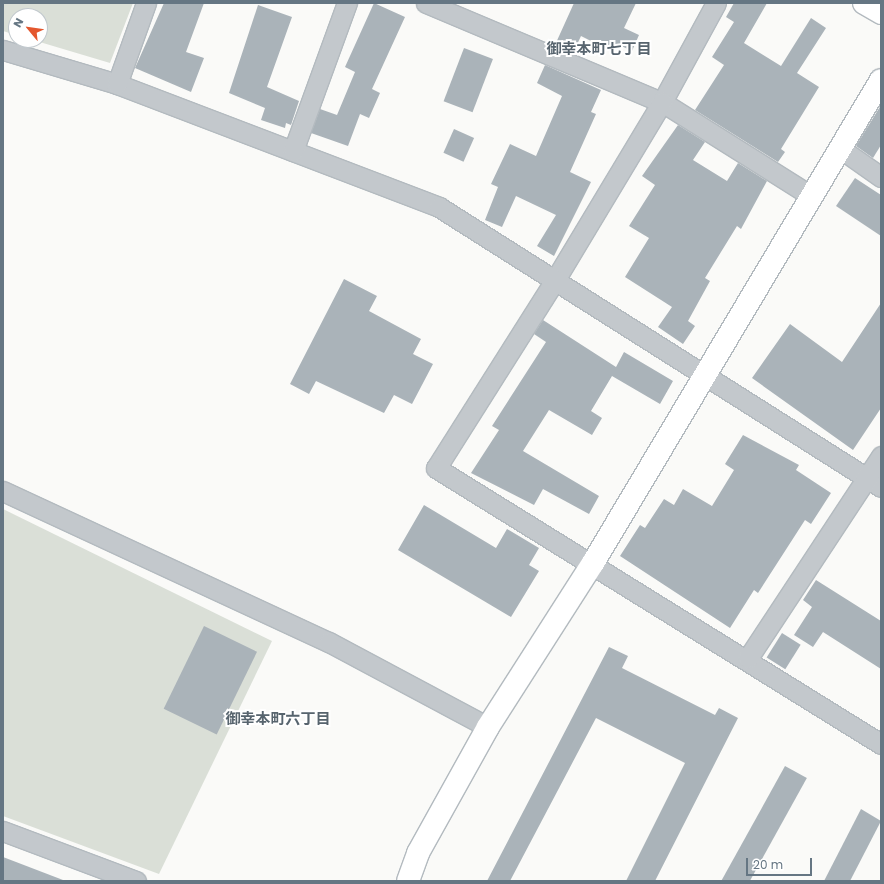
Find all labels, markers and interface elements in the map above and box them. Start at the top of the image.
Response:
north arrow [8,8,48,48]
text: N [9,15,27,30]
district label: 御幸本町七丁目 [547,40,651,58]
district label: 御幸本町六丁目 [226,710,330,728]
scale bar [748,850,814,876]
text: 20 m [753,856,783,873]

